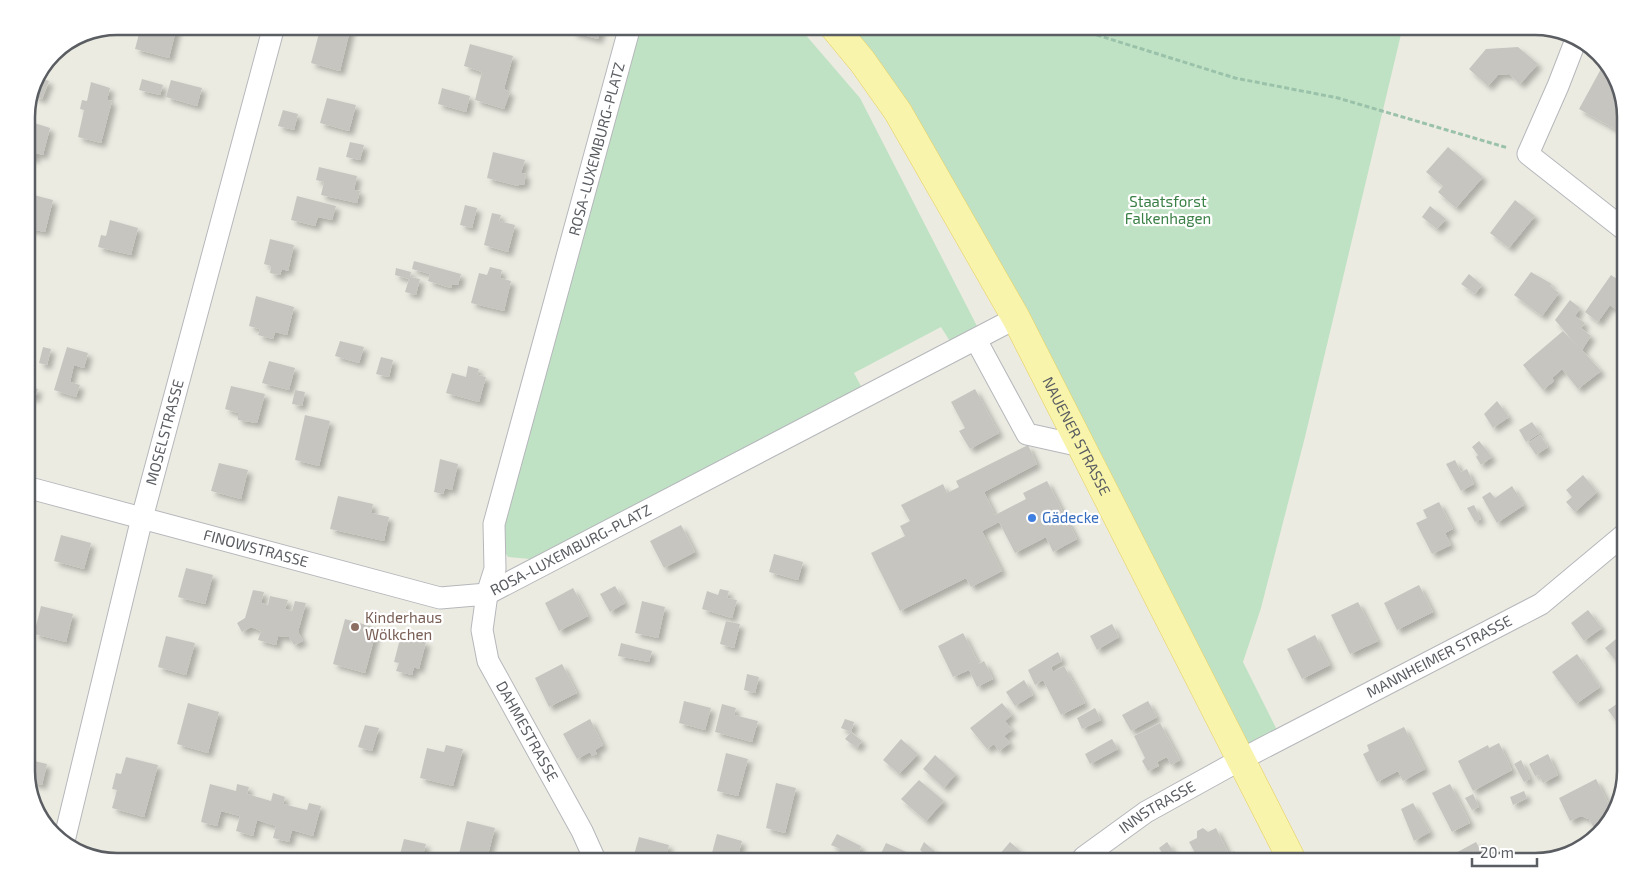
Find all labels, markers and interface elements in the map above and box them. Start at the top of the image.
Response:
street label: ROSA-LUXEMBURG-PLATZ [564,60,628,237]
park label: Staatsforst Falkenhagen [1125,192,1211,227]
street label: NAUENER STRASSE [1039,373,1115,498]
street label: MOSELSTRASSE [141,377,187,487]
street label: ROSA-LUXEMBURG-PLATZ [487,500,654,599]
place label: Gädecke [1042,508,1099,526]
marker: Gädecke [1026,512,1038,524]
street label: FINOWSTRASSE [202,525,311,570]
place label: Kinderhaus Wölkchen [365,608,442,643]
street label: MANNHEIMER STRASSE [1363,611,1515,701]
marker: Kinderhaus Wölkchen [349,621,361,633]
street label: DAHMESTRASSE [493,677,563,784]
street label: INNSTRASSE [1115,777,1198,837]
scale bar [1472,836,1537,868]
text: 20 m [1480,843,1514,861]

